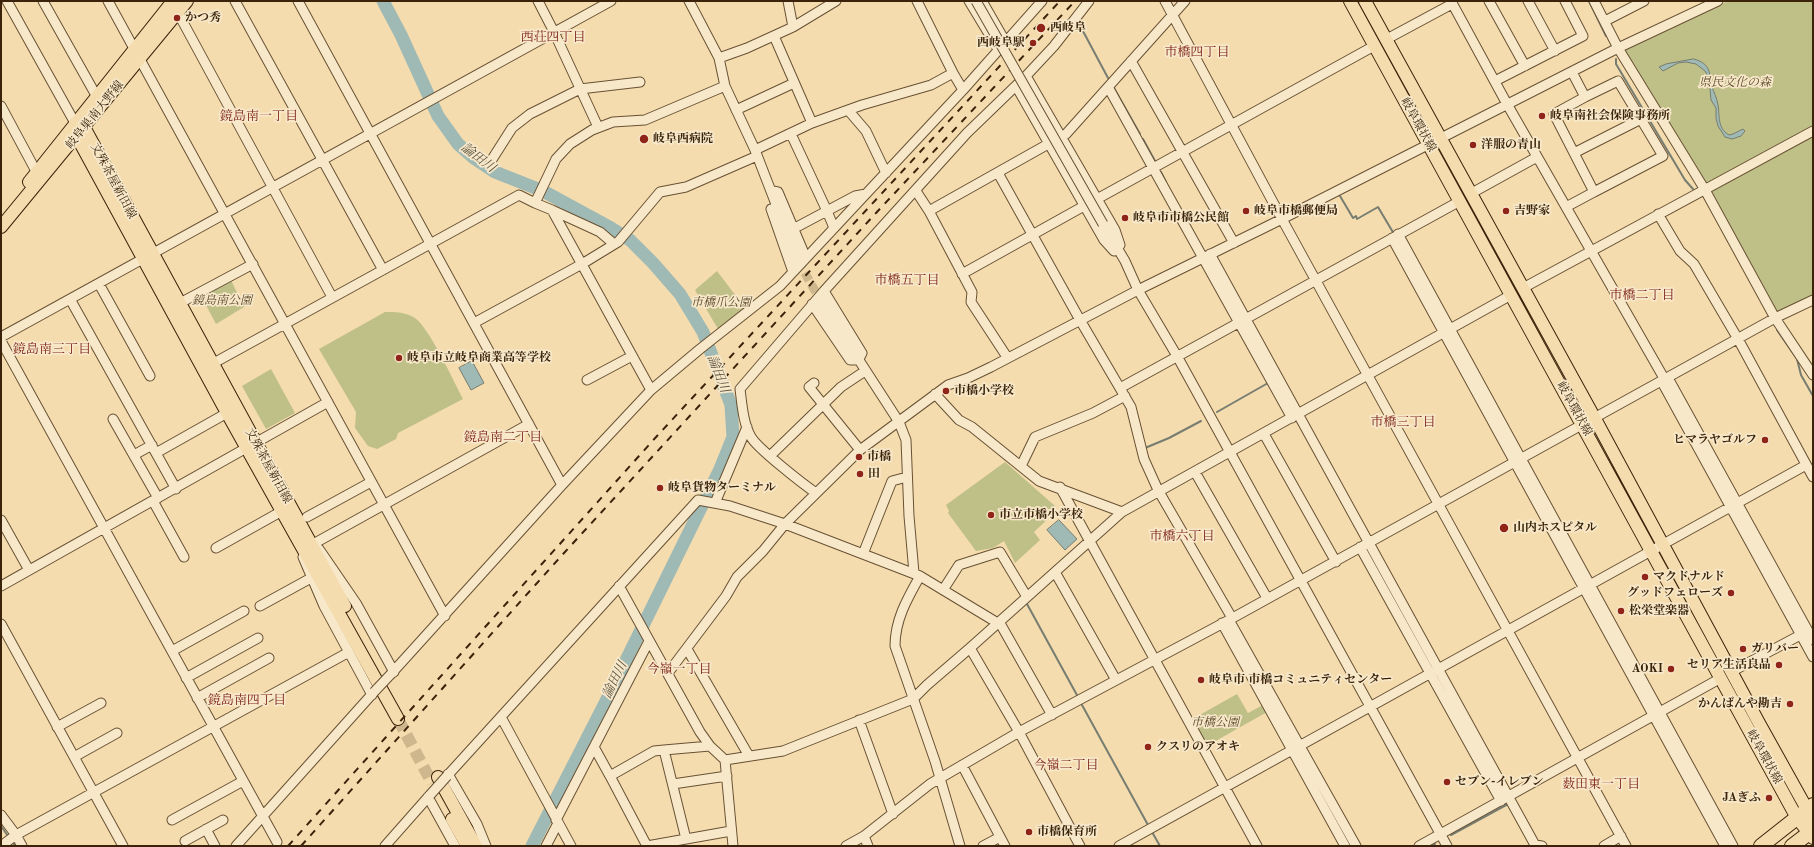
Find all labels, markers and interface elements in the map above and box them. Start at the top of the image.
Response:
place label: かつ秀 [185,11,221,25]
marker: かつ秀 [172,13,182,23]
place label: 西岐阜 [1050,21,1086,35]
marker: 西岐阜 [1035,22,1047,34]
district label: 西荘四丁目 [521,30,585,46]
place label: 西岐阜駅 [977,36,1025,50]
marker: 西岐阜駅 [1028,38,1038,48]
district label: 市橋四丁目 [1165,45,1229,61]
park label: 県民文化の森 [1699,76,1771,90]
street label: 岐阜巣南大野線 [63,78,127,152]
street label: 岐阜環状線 [1397,95,1439,155]
district label: 鏡島南一丁目 [220,109,298,125]
place label: 岐阜南社会保険事務所 [1550,109,1670,123]
marker: 岐阜南社会保険事務所 [1537,111,1547,121]
place label: 岐阜西病院 [653,132,713,146]
marker: 岐阜西病院 [638,133,650,145]
place label: 洋服の青山 [1481,138,1541,152]
water label: 論田川 [458,140,498,176]
marker: 洋服の青山 [1468,140,1478,150]
street label: 文殊茶屋新田線 [87,141,139,221]
place label: 岐阜市橋郵便局 [1254,204,1338,218]
place label: 吉野家 [1514,204,1550,218]
marker: 岐阜市橋郵便局 [1241,206,1251,216]
marker: 吉野家 [1501,206,1511,216]
place label: 岐阜市市橋公民館 [1133,211,1229,225]
marker: 岐阜市市橋公民館 [1120,213,1130,223]
district label: 市橋五丁目 [875,273,939,289]
district label: 市橋二丁目 [1610,288,1674,304]
park label: 鏡島南公園 [192,294,252,308]
park label: 市橋爪公園 [691,296,751,310]
district label: 鏡島南三丁目 [13,342,91,358]
place label: 岐阜市立岐阜商業高等学校 [407,351,551,365]
marker: 岐阜市立岐阜商業高等学校 [394,353,404,363]
water label: 論田川 [704,353,732,395]
street label: 岐阜環状線 [1553,379,1595,439]
place label: 市橋小学校 [954,384,1014,398]
marker: 市橋小学校 [941,386,951,396]
district label: 市橋三丁目 [1371,415,1435,431]
street label: 文殊茶屋新田線 [241,426,295,506]
district label: 鏡島南二丁目 [464,430,542,446]
place label: ヒマラヤゴルフ [1673,433,1757,447]
marker: ヒマラヤゴルフ [1760,435,1770,445]
place label: 市橋 [867,450,891,464]
marker: 市橋 [854,452,864,462]
place label: 田 [868,467,880,481]
marker: 田 [855,469,865,479]
place label: 岐阜貨物ターミナル [668,481,776,495]
marker: 岐阜貨物ターミナル [655,483,665,493]
place label: 市立市橋小学校 [999,508,1083,522]
marker: 市立市橋小学校 [986,510,996,520]
place label: 山内ホスピタル [1513,521,1597,535]
marker: 山内ホスピタル [1498,522,1510,534]
district label: 市橋六丁目 [1150,529,1214,545]
place label: マクドナルド [1653,570,1725,584]
marker: マクドナルド [1640,572,1650,582]
place label: グッドフェローズ [1627,586,1723,600]
marker: グッドフェローズ [1726,588,1736,598]
place label: 松栄堂楽器 [1629,604,1689,618]
marker: 松栄堂楽器 [1616,606,1626,616]
place label: ガリバー [1751,642,1799,656]
marker: ガリバー [1738,644,1748,654]
place label: セリア生活良品 [1687,658,1771,672]
water label: 論田川 [599,659,631,701]
marker: セリア生活良品 [1774,660,1784,670]
district label: 今嶺一丁目 [647,662,711,678]
place label: AOKI [1631,662,1663,676]
marker: AOKI [1666,664,1676,674]
place label: 岐阜市 市橋コミュニティセンター [1209,673,1392,687]
marker: 岐阜市 市橋コミュニティセンター [1196,675,1206,685]
district label: 鏡島南四丁目 [208,693,286,709]
place label: かんばんや勘吉 [1698,697,1782,711]
marker: かんばんや勘吉 [1785,699,1795,709]
park label: 市橋公園 [1191,716,1239,730]
street label: 岐阜環状線 [1743,727,1785,787]
place label: クスリのアオキ [1156,740,1240,754]
marker: クスリのアオキ [1143,742,1153,752]
district label: 今嶺二丁目 [1034,758,1098,774]
place label: セブン-イレブン [1455,775,1543,789]
marker: セブン-イレブン [1442,777,1452,787]
district label: 薮田東一丁目 [1562,777,1640,793]
place label: JAぎふ [1722,791,1761,805]
marker: JAぎふ [1764,793,1774,803]
place label: 市橋保育所 [1037,825,1097,839]
marker: 市橋保育所 [1024,827,1034,837]

